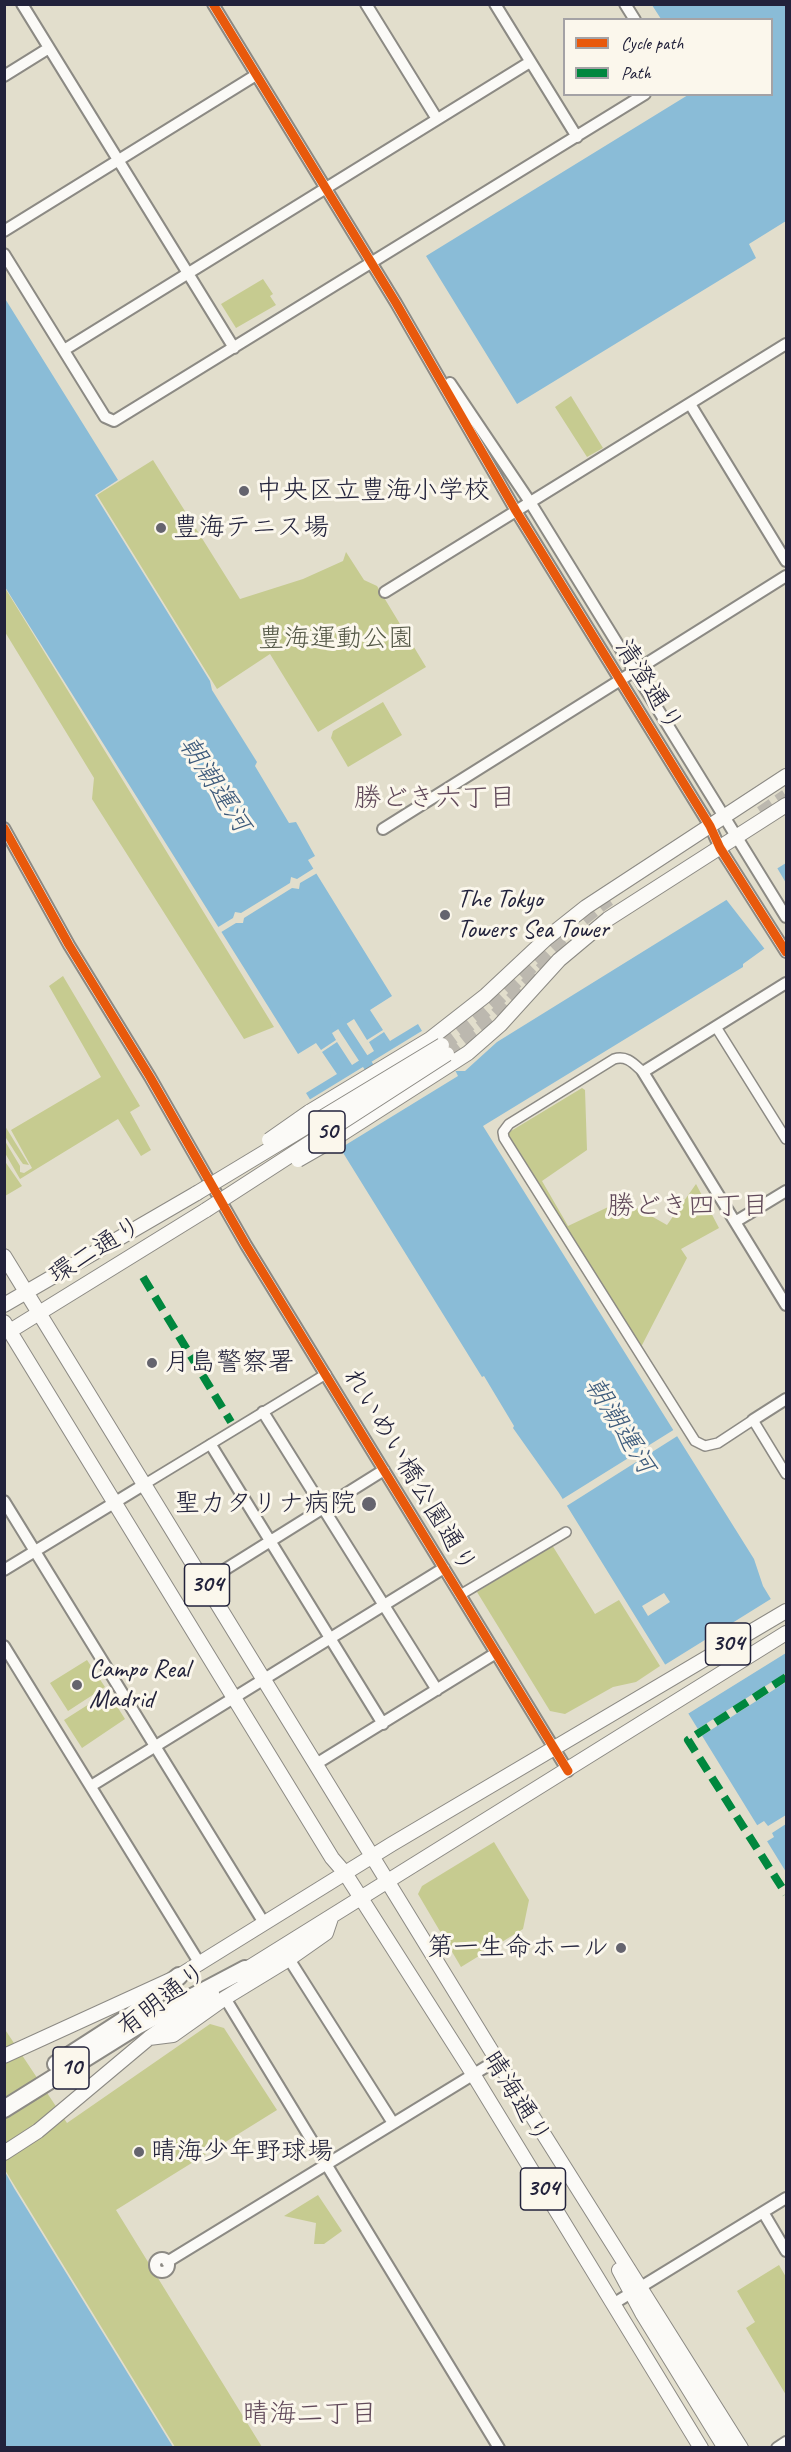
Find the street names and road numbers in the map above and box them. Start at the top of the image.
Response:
street label: 清澄通り [607,634,689,738]
road number: 50 [309,1111,345,1153]
street label: 環二通り [44,1210,148,1292]
street label: れいめい橋公園通り [335,1363,483,1579]
road number: 304 [184,1564,230,1606]
road number: 304 [706,1623,750,1665]
street label: 有明通り [112,1956,214,2044]
street label: 晴海通り [475,2046,557,2150]
road number: 10 [53,2047,89,2089]
road number: 304 [520,2168,566,2210]

